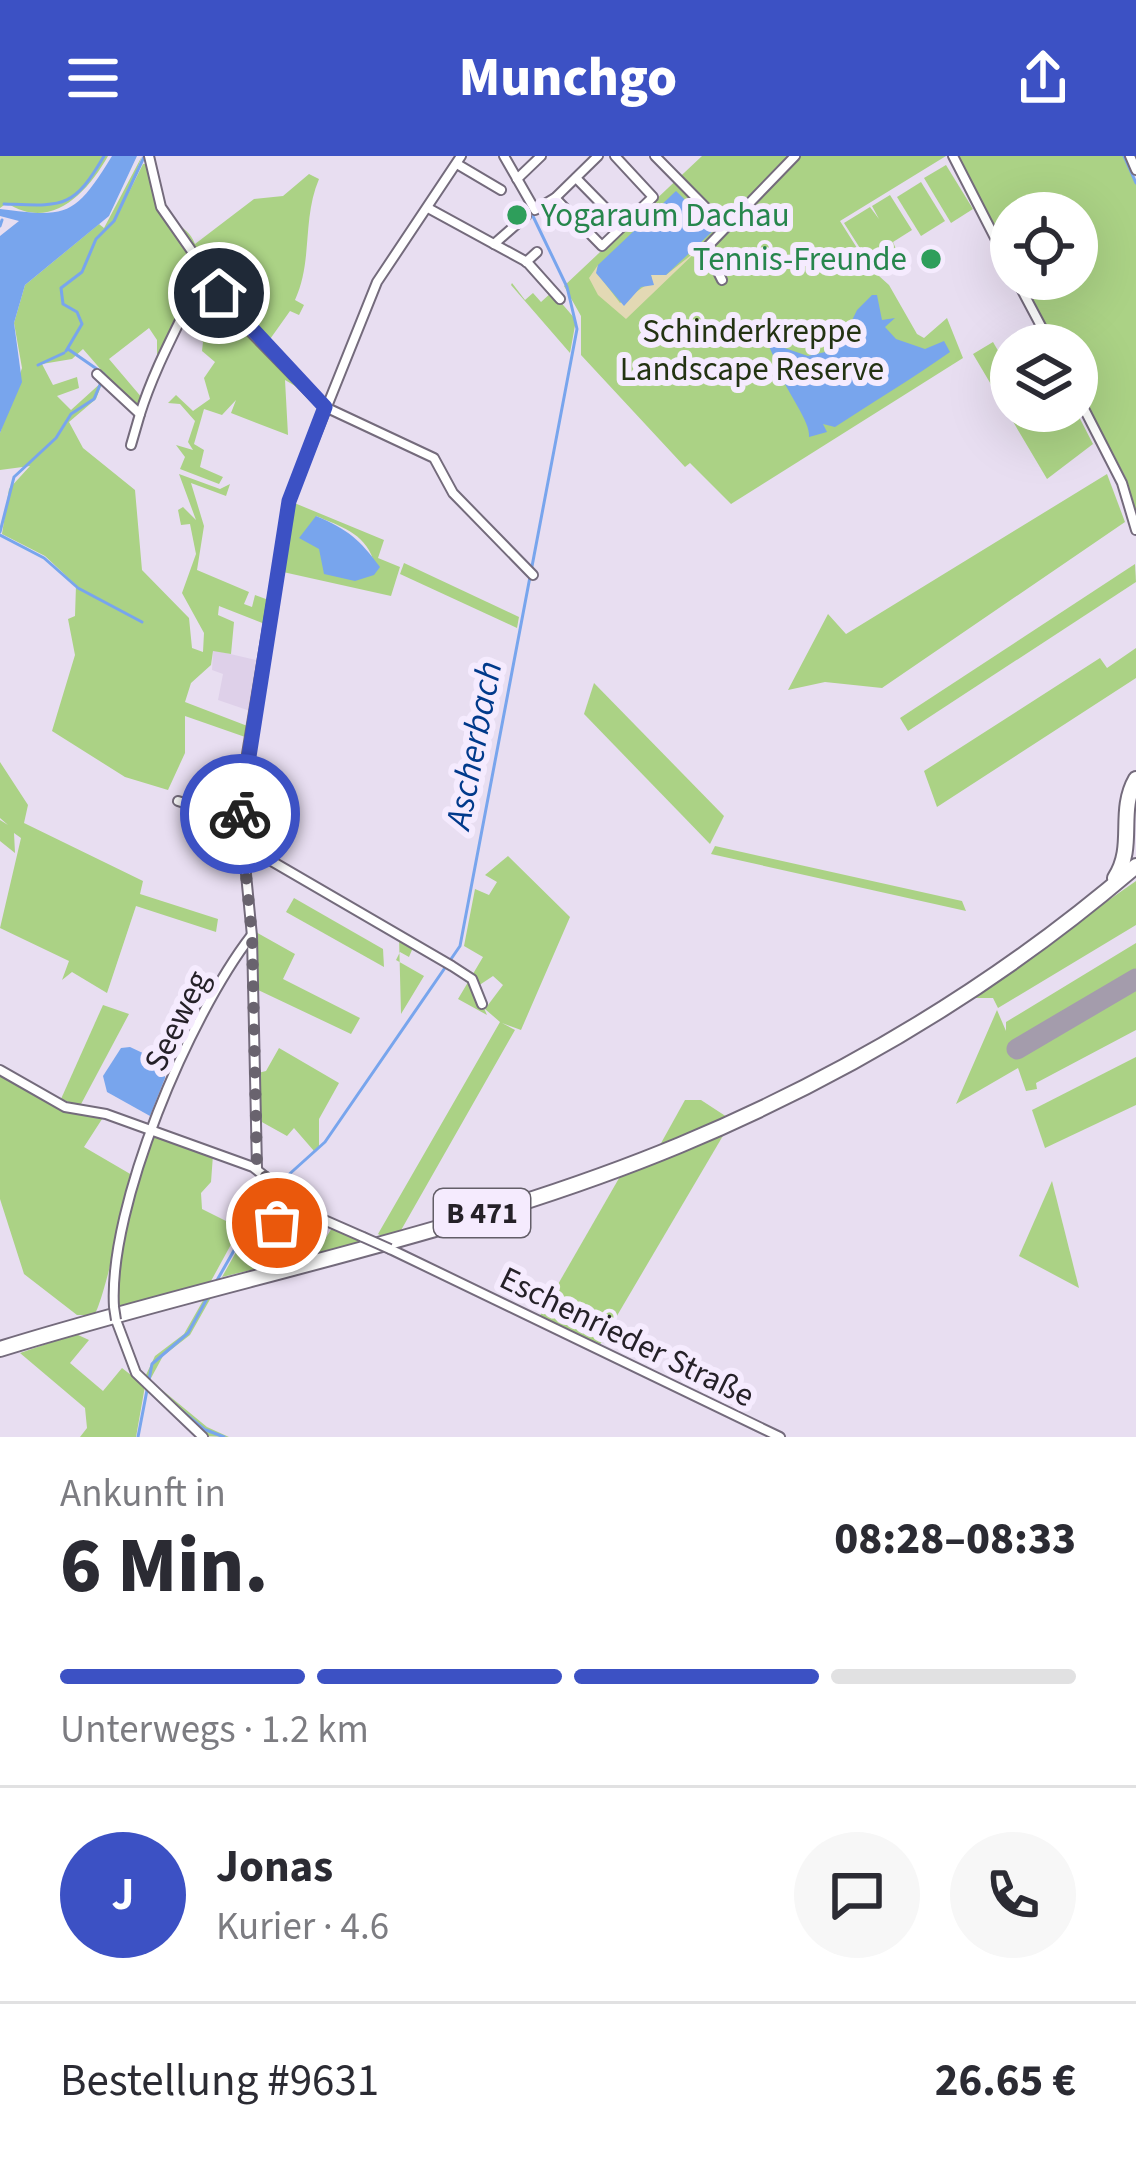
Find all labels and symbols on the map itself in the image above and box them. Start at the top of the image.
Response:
place label: Yogaraum Dachau [540,192,790,239]
marker: Yogaraum Dachau [504,202,530,228]
place label: Tennis-Freunde [693,236,907,283]
pin [168,242,270,344]
marker: Tennis-Freunde [918,246,944,272]
park label: Schinderkreppe Landscape Reserve [620,308,884,393]
water label: Ascherbach [432,657,515,835]
courier [180,754,300,874]
street label: Seeweg [132,962,222,1079]
pin [226,1172,328,1274]
road number: B 471 [434,1189,530,1237]
street label: Eschenrieder Straße [492,1255,762,1419]

